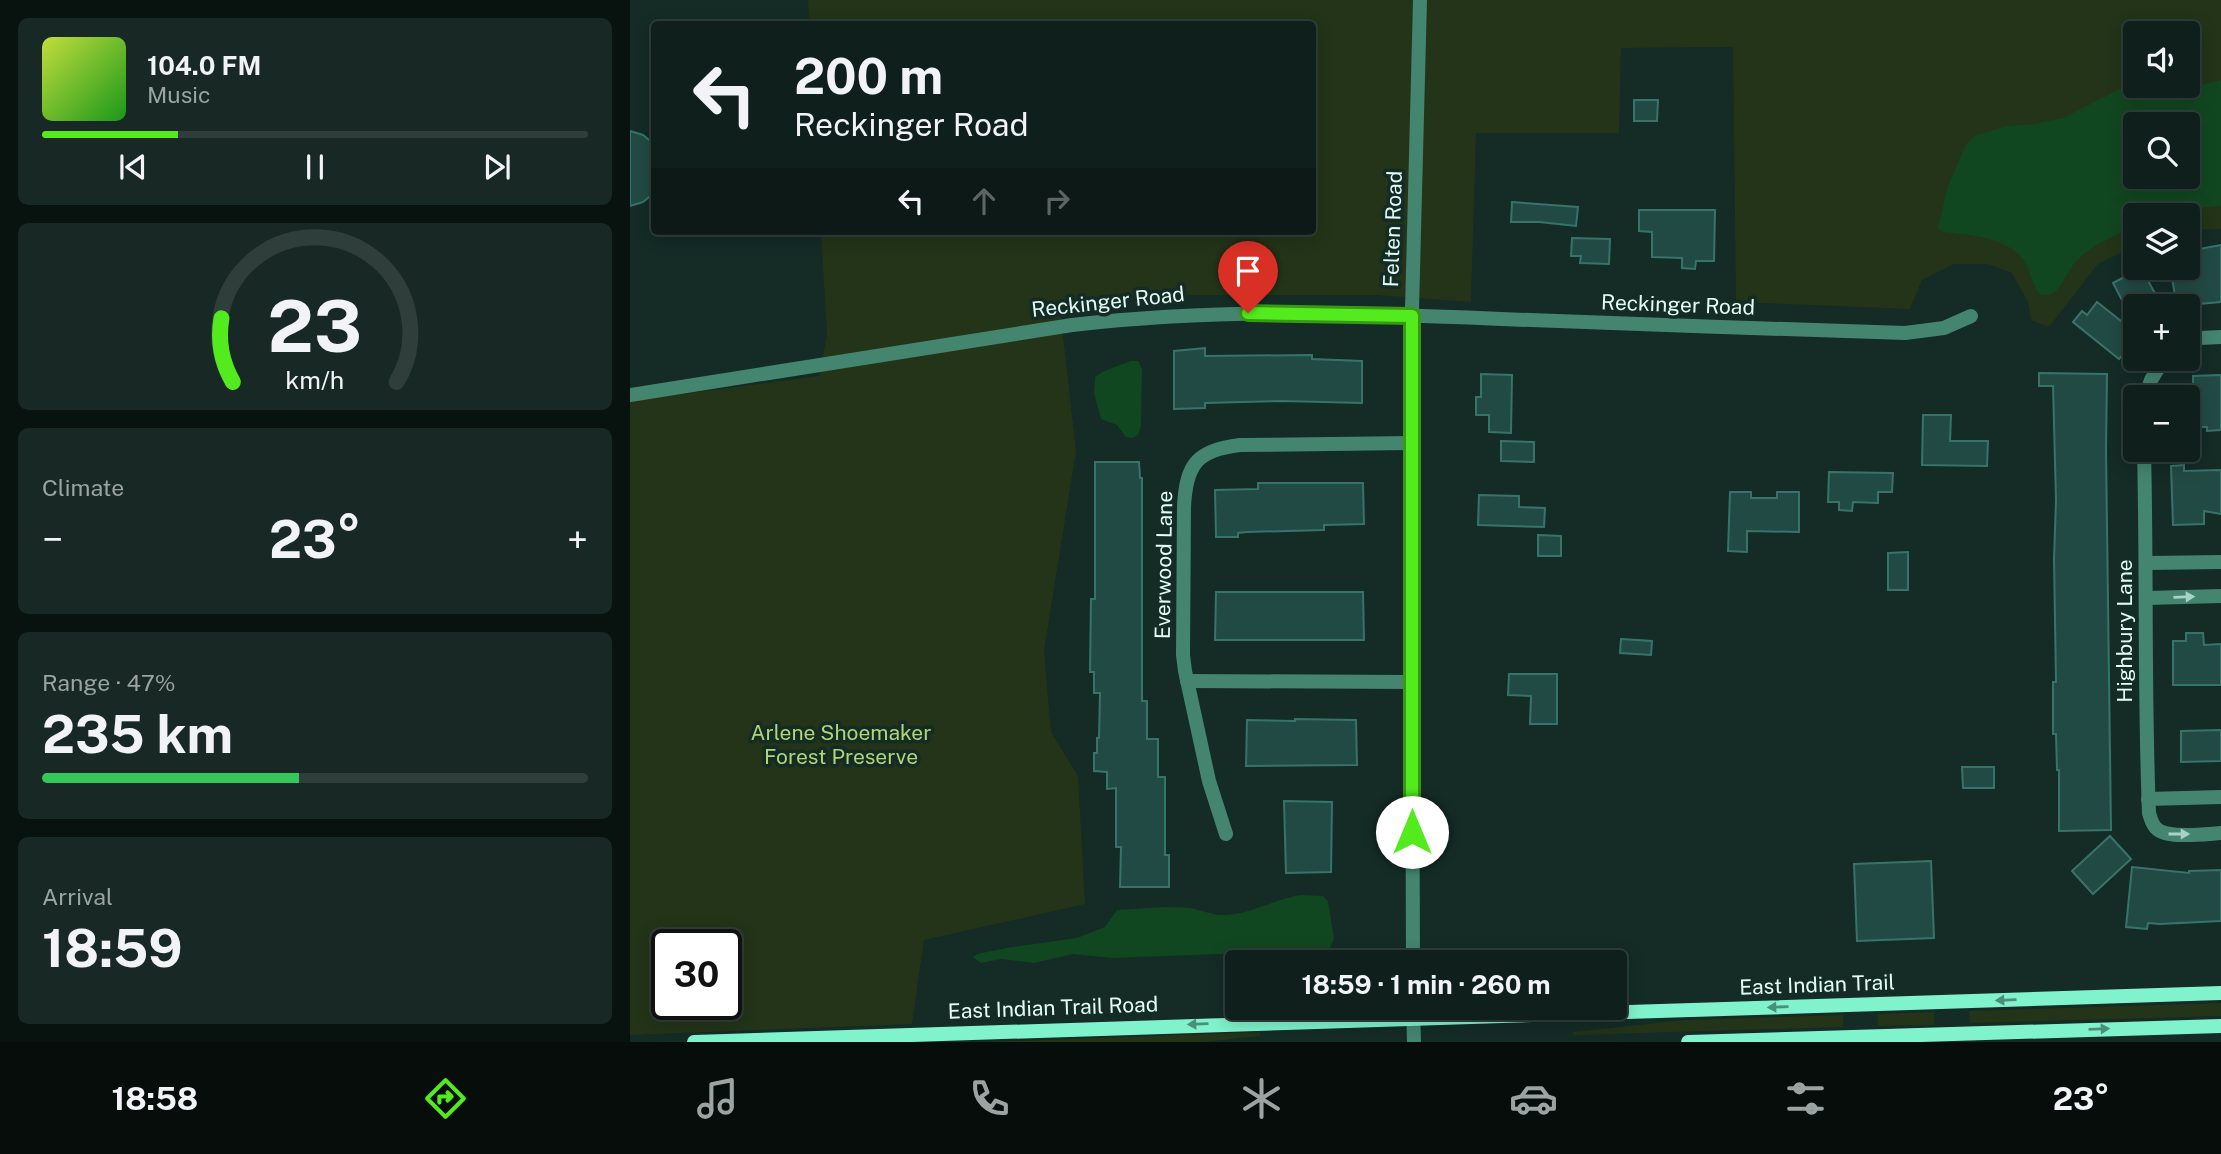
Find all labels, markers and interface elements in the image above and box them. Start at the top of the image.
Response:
map controls [2123,21,2200,462]
button: sound [2123,21,2200,98]
text: 200 m [794,47,943,105]
icon: left [679,49,770,140]
text: 104.0 FM [147,50,261,81]
text: Music [147,81,211,108]
text: Reckinger Road [794,106,1029,143]
button: search [2123,112,2200,189]
icon: previous [114,148,152,186]
icon: pause [296,148,334,186]
icon: next [478,148,516,186]
street label: Felten Road [1378,170,1407,288]
icon: left [892,182,930,220]
icon: ahead [965,182,1003,220]
icon: right [1038,182,1076,220]
button: layers [2123,203,2200,280]
pin [1218,241,1278,313]
icon: arrive [1229,252,1267,290]
street label: Reckinger Road [1030,281,1186,322]
text: 23 [268,284,362,369]
street label: Reckinger Road [1601,289,1755,320]
button: + [2123,294,2200,371]
text: km/h [286,365,344,395]
button: − [2123,385,2200,462]
text: Climate [42,474,124,501]
street label: Everwood Lane [1150,491,1177,639]
text: 23° [269,509,361,570]
text: − [42,517,63,562]
text: + [567,517,588,562]
street label: Highbury Lane [2112,559,2137,703]
one-way arrow [2173,591,2195,603]
text: Range · 47% [42,669,176,696]
text: 235 km [42,704,233,765]
park label: Arlene Shoemaker Forest Preserve [751,720,931,769]
position arrow [1375,795,1449,869]
one-way arrow [2168,828,2190,840]
text: Arrival [42,883,113,910]
text: 18:59 [42,918,183,979]
speed limit sign: 30 [651,929,742,1020]
text: 18:59 · 1 min · 260 m [1301,969,1551,1000]
street label: East Indian Trail [1739,969,1895,1000]
street label: East Indian Trail Road [947,991,1159,1024]
one-way arrow [1995,994,2017,1006]
one-way arrow [1767,1001,1789,1013]
one-way arrow [1187,1019,1209,1030]
one-way arrow [2088,1024,2110,1035]
icon: directions [421,1074,470,1123]
icon: music [693,1074,742,1123]
icon: phone [965,1074,1014,1123]
icon: climate [1237,1074,1286,1123]
icon: car [1509,1074,1558,1123]
icon: filters [1781,1074,1830,1123]
text: 18:58 [111,1080,198,1117]
text: 23° [2053,1080,2109,1117]

